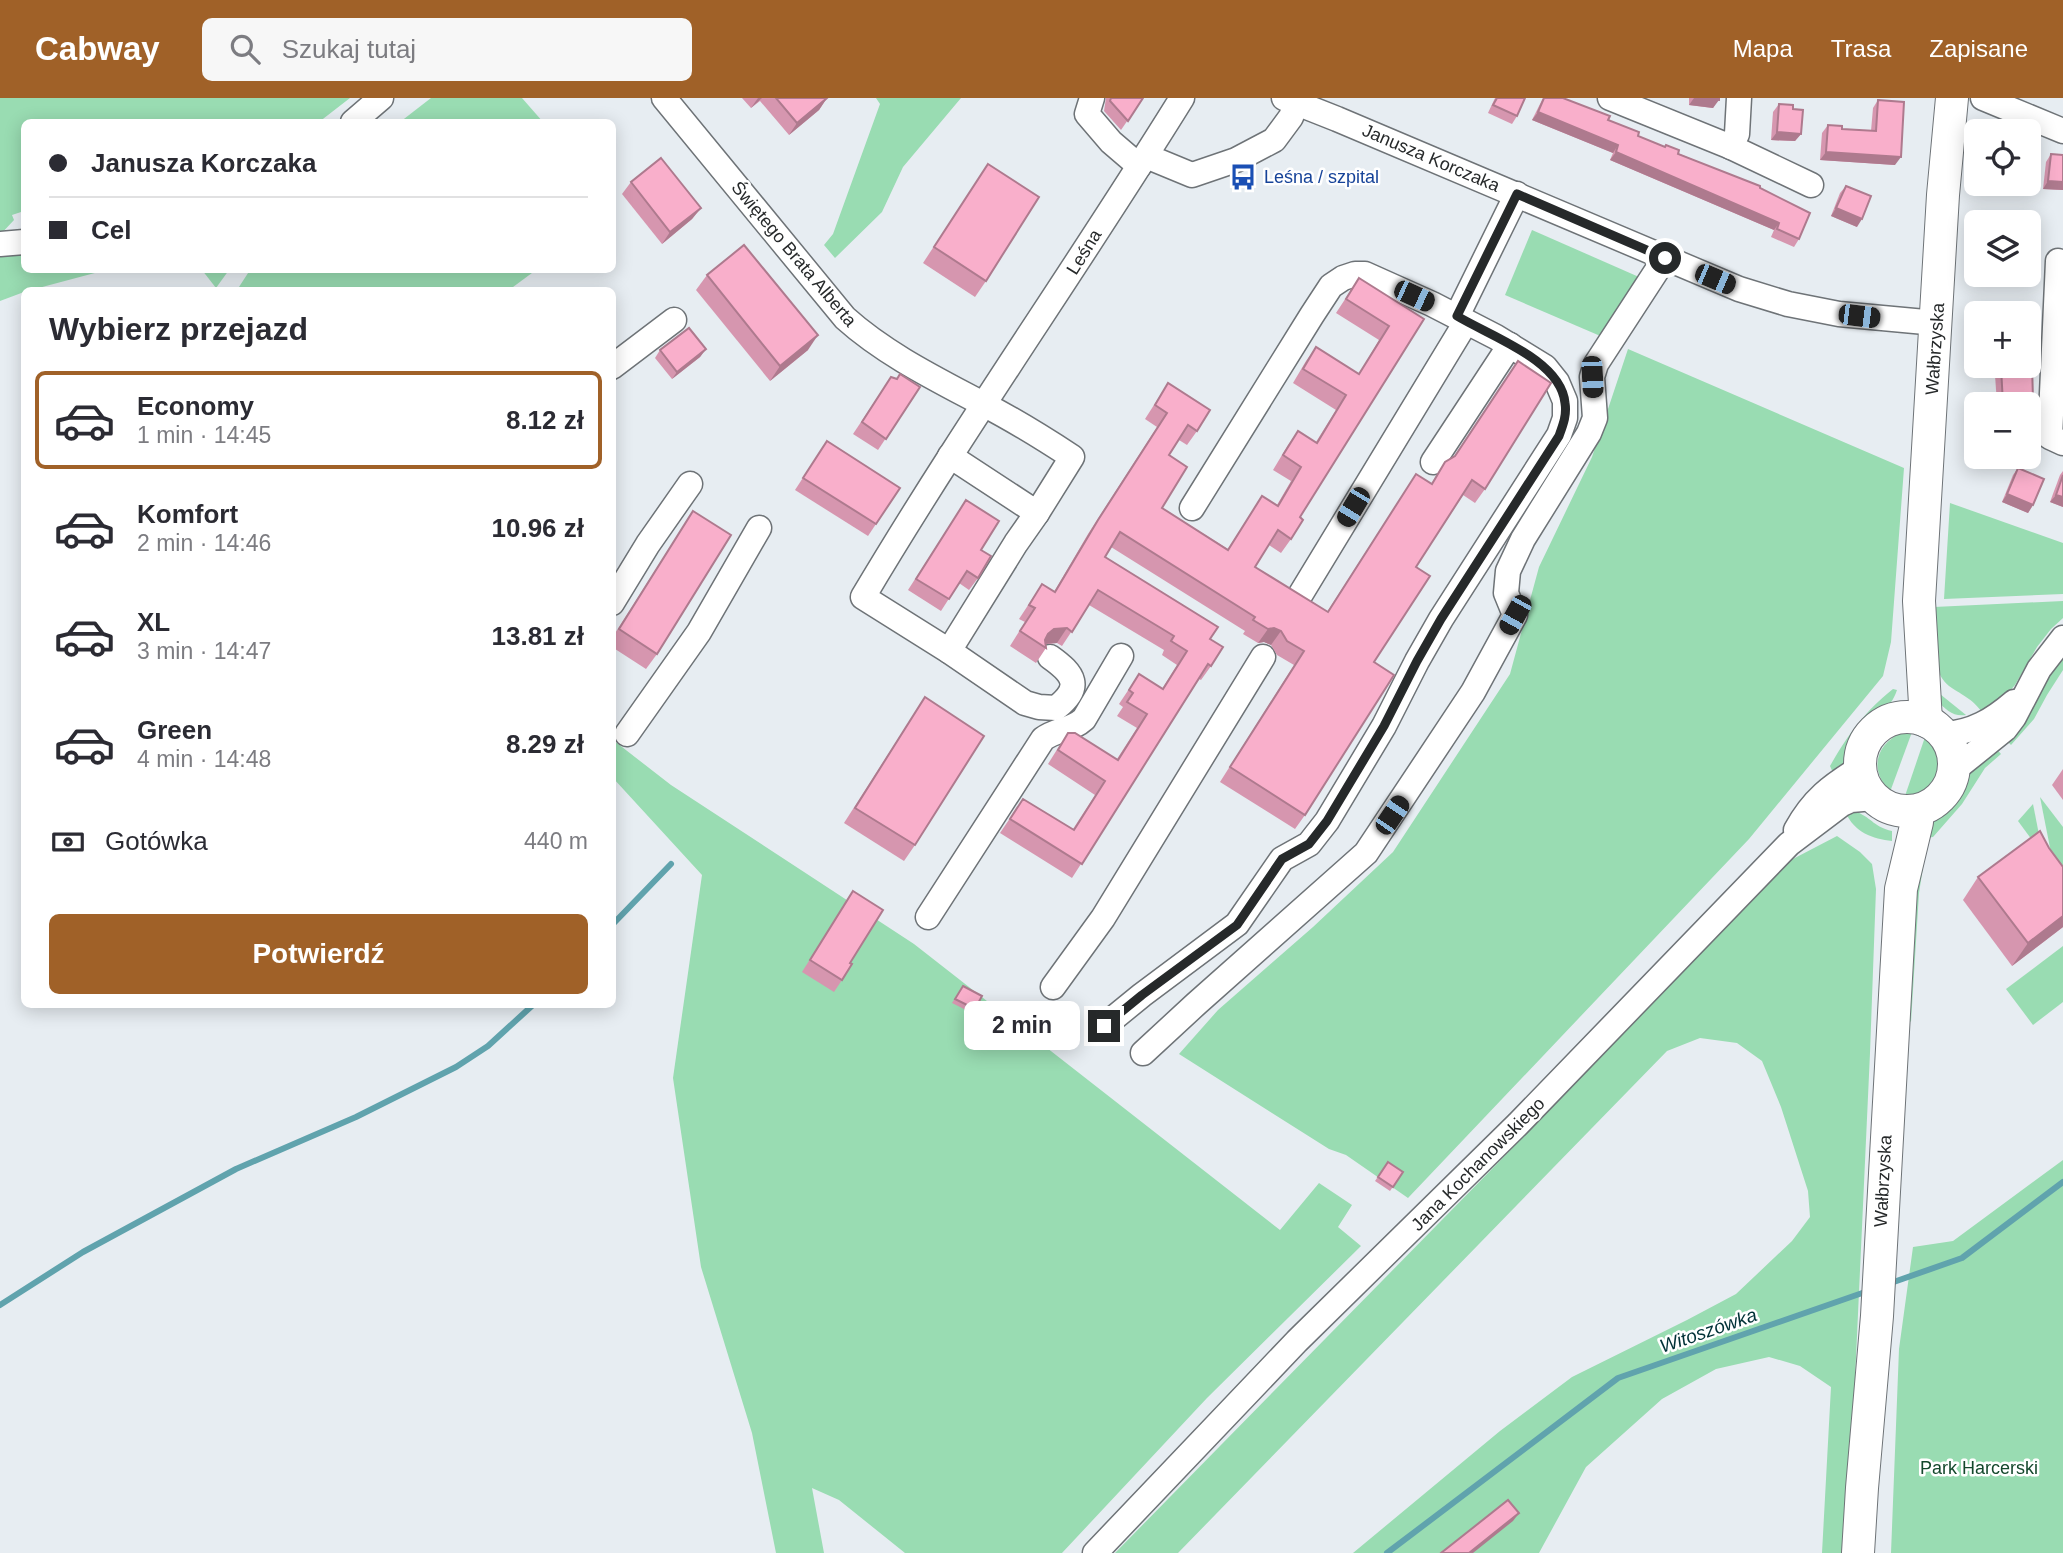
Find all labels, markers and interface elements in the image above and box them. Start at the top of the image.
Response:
search box [202,18,692,81]
text: Cabway [35,30,160,67]
icon: search [226,30,264,68]
text: Szukaj tutaj [282,34,416,64]
text: Mapa [1733,35,1793,62]
text: Trasa [1831,35,1891,62]
text: Zapisane [1929,35,2028,62]
map controls [1964,119,2041,469]
button: locate [1964,119,2041,196]
street label: Janusza Korczaka [1359,120,1504,196]
text: Janusza Korczaka [91,148,316,178]
bus stop icon: Leśna / szpital [1228,162,1258,192]
place label: Leśna / szpital [1264,167,1379,187]
street label: Świętego Brata Alberta [727,177,862,331]
button: layers [1964,210,2041,287]
text: Cel [91,215,131,245]
street label: Leśna [1063,225,1106,278]
route start [1649,242,1681,274]
car [1692,261,1739,297]
car [1391,278,1438,314]
street label: Wałbrzyska [1922,301,1948,396]
button: + [1964,301,2041,378]
car [1837,303,1882,329]
text: Wybierz przejazd [49,311,308,347]
car [1581,355,1604,399]
icon: car [53,389,116,452]
text: Economy [137,391,254,421]
button: − [1964,392,2041,469]
text: 8.12 zł [506,405,584,435]
text: 1 min · 14:45 [137,422,271,448]
car [1334,484,1373,530]
icon: car [53,497,116,560]
text: Komfort [137,499,238,529]
text: 10.96 zł [491,513,584,543]
text: 2 min · 14:46 [137,530,271,556]
car [1496,592,1535,638]
icon: car [53,605,116,668]
text: XL [137,607,170,637]
text: 13.81 zł [491,621,584,651]
text: 3 min · 14:47 [137,638,271,664]
icon: car [53,713,116,776]
text: Green [137,715,212,745]
text: 8.29 zł [506,729,584,759]
text: 4 min · 14:48 [137,746,271,772]
car [1372,792,1413,838]
icon: cash [49,823,87,861]
text: Gotówka [105,826,208,856]
text: 440 m [524,828,588,854]
button: Potwierdź [49,914,588,994]
callout: 2 min [964,1002,1080,1051]
route end [1088,1010,1120,1042]
text: 2 min [992,1012,1052,1038]
street label: Jana Kochanowskiego [1407,1093,1549,1235]
street label: Wałbrzyska [1871,1133,1895,1228]
water label: Witoszówka [1657,1304,1759,1357]
park label: Park Harcerski [1920,1458,2038,1478]

